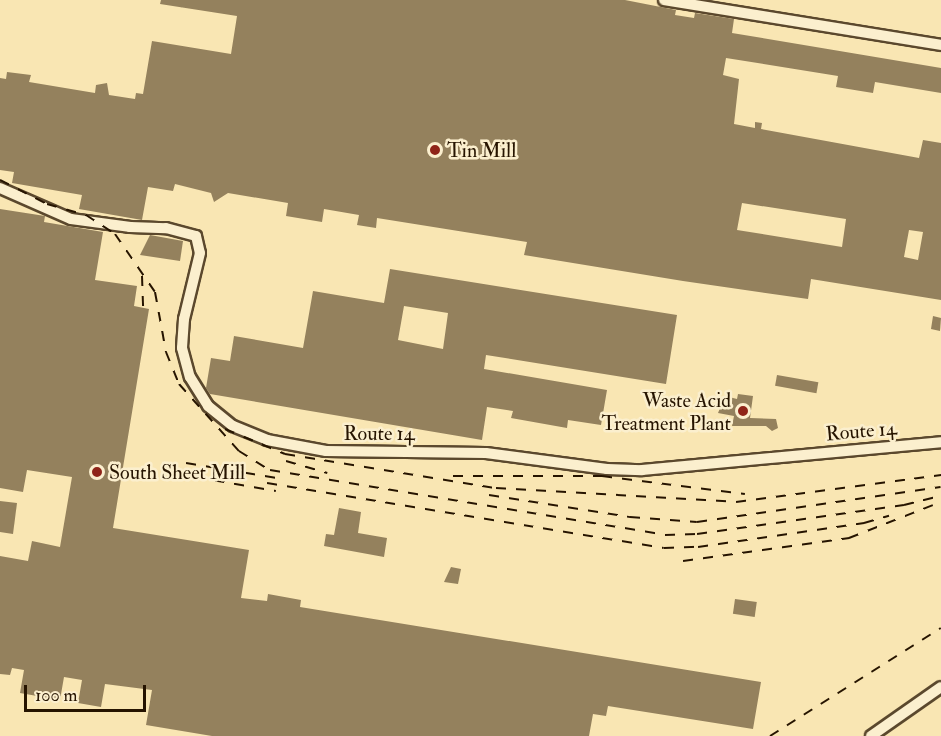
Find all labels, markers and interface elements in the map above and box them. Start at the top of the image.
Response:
place label: Tin Mill [447,138,516,162]
marker: Tin Mill [428,143,442,157]
place label: Waste Acid Treatment Plant [601,388,731,435]
marker: Waste Acid Treatment Plant [736,404,750,418]
street label: Route 14 [825,416,897,446]
street label: Route 14 [344,421,414,445]
place label: South Sheet Mill [109,460,245,484]
marker: South Sheet Mill [90,465,104,479]
scale bar [27,673,148,711]
text: 100 m [35,684,78,707]

